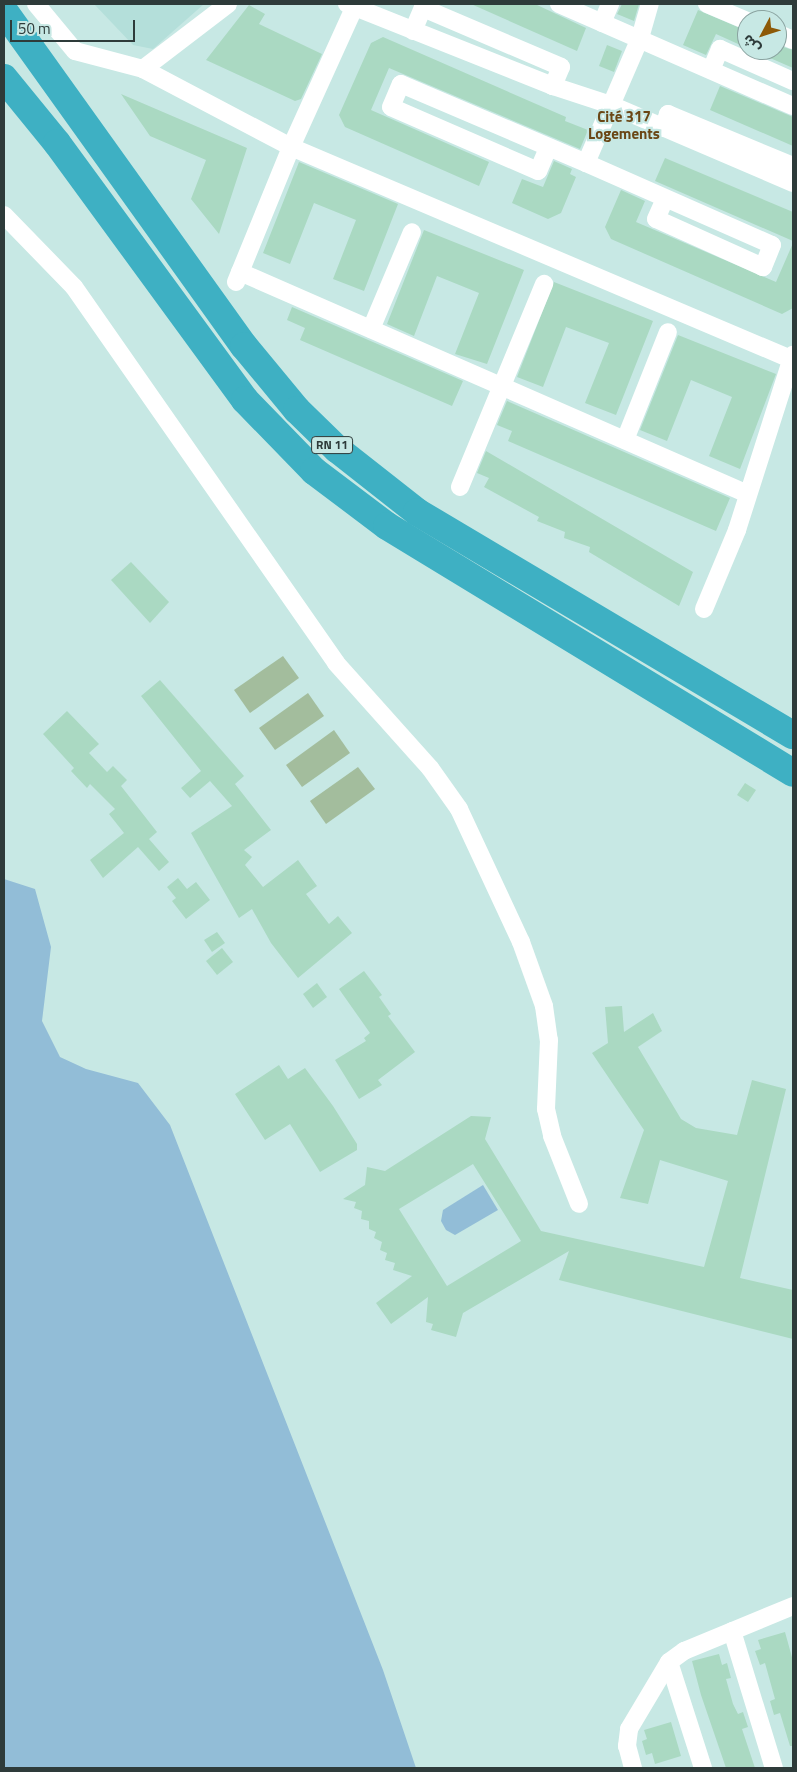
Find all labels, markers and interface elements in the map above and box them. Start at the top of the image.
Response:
scale bar [12,10,138,42]
north arrow [737,10,787,60]
text: 50 m [18,17,51,40]
text: ش [737,30,765,58]
district label: Cité 317 Logements [588,107,660,142]
road number: RN 11 [311,436,353,454]

